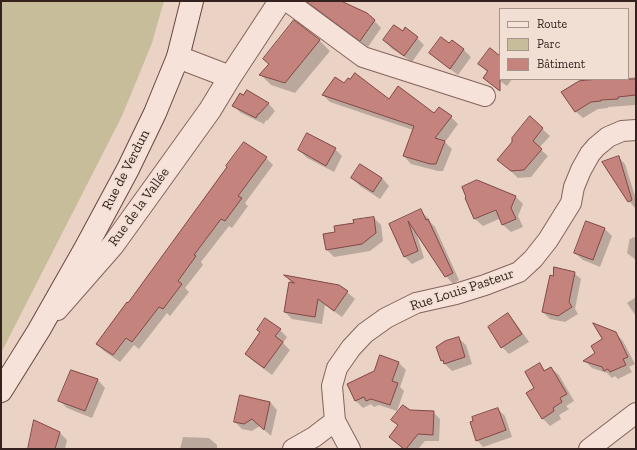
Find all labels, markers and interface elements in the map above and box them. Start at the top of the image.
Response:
legend [499,8,629,80]
text: Route [537,17,567,31]
text: Parc [537,37,560,51]
text: Bâtiment [537,57,585,71]
street label: Rue de Verdun [99,127,153,213]
street label: Rue de la Vallée [105,164,173,250]
street label: Rue Louis Pasteur [408,265,516,315]

